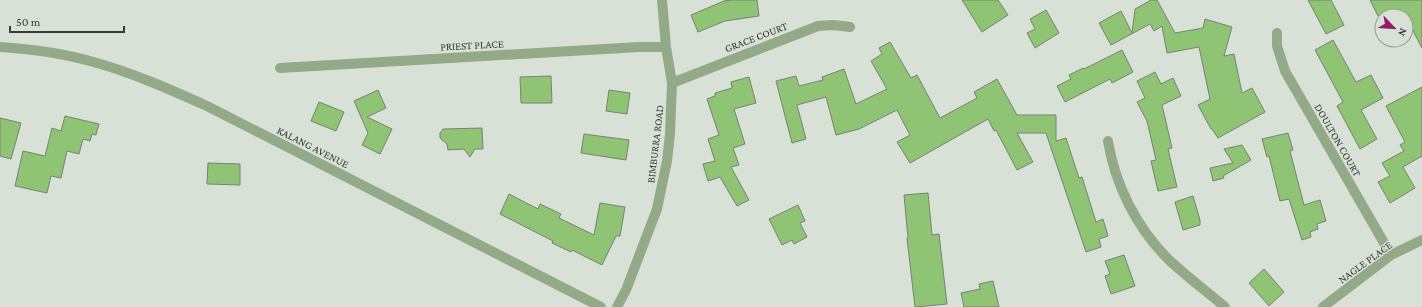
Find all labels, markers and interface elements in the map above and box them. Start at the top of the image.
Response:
scale bar [10,8,124,34]
north arrow [1374,8,1414,48]
text: 50 m [16,15,41,29]
street label: GRACE COURT [723,20,789,54]
text: N [1396,26,1410,39]
street label: PRIEST PLACE [440,37,504,53]
street label: DOULTON COURT [1312,102,1364,178]
street label: BIMBURRA ROAD [644,104,666,184]
street label: KALANG AVENUE [275,124,351,170]
street label: NAGLE PLACE [1336,238,1394,286]

